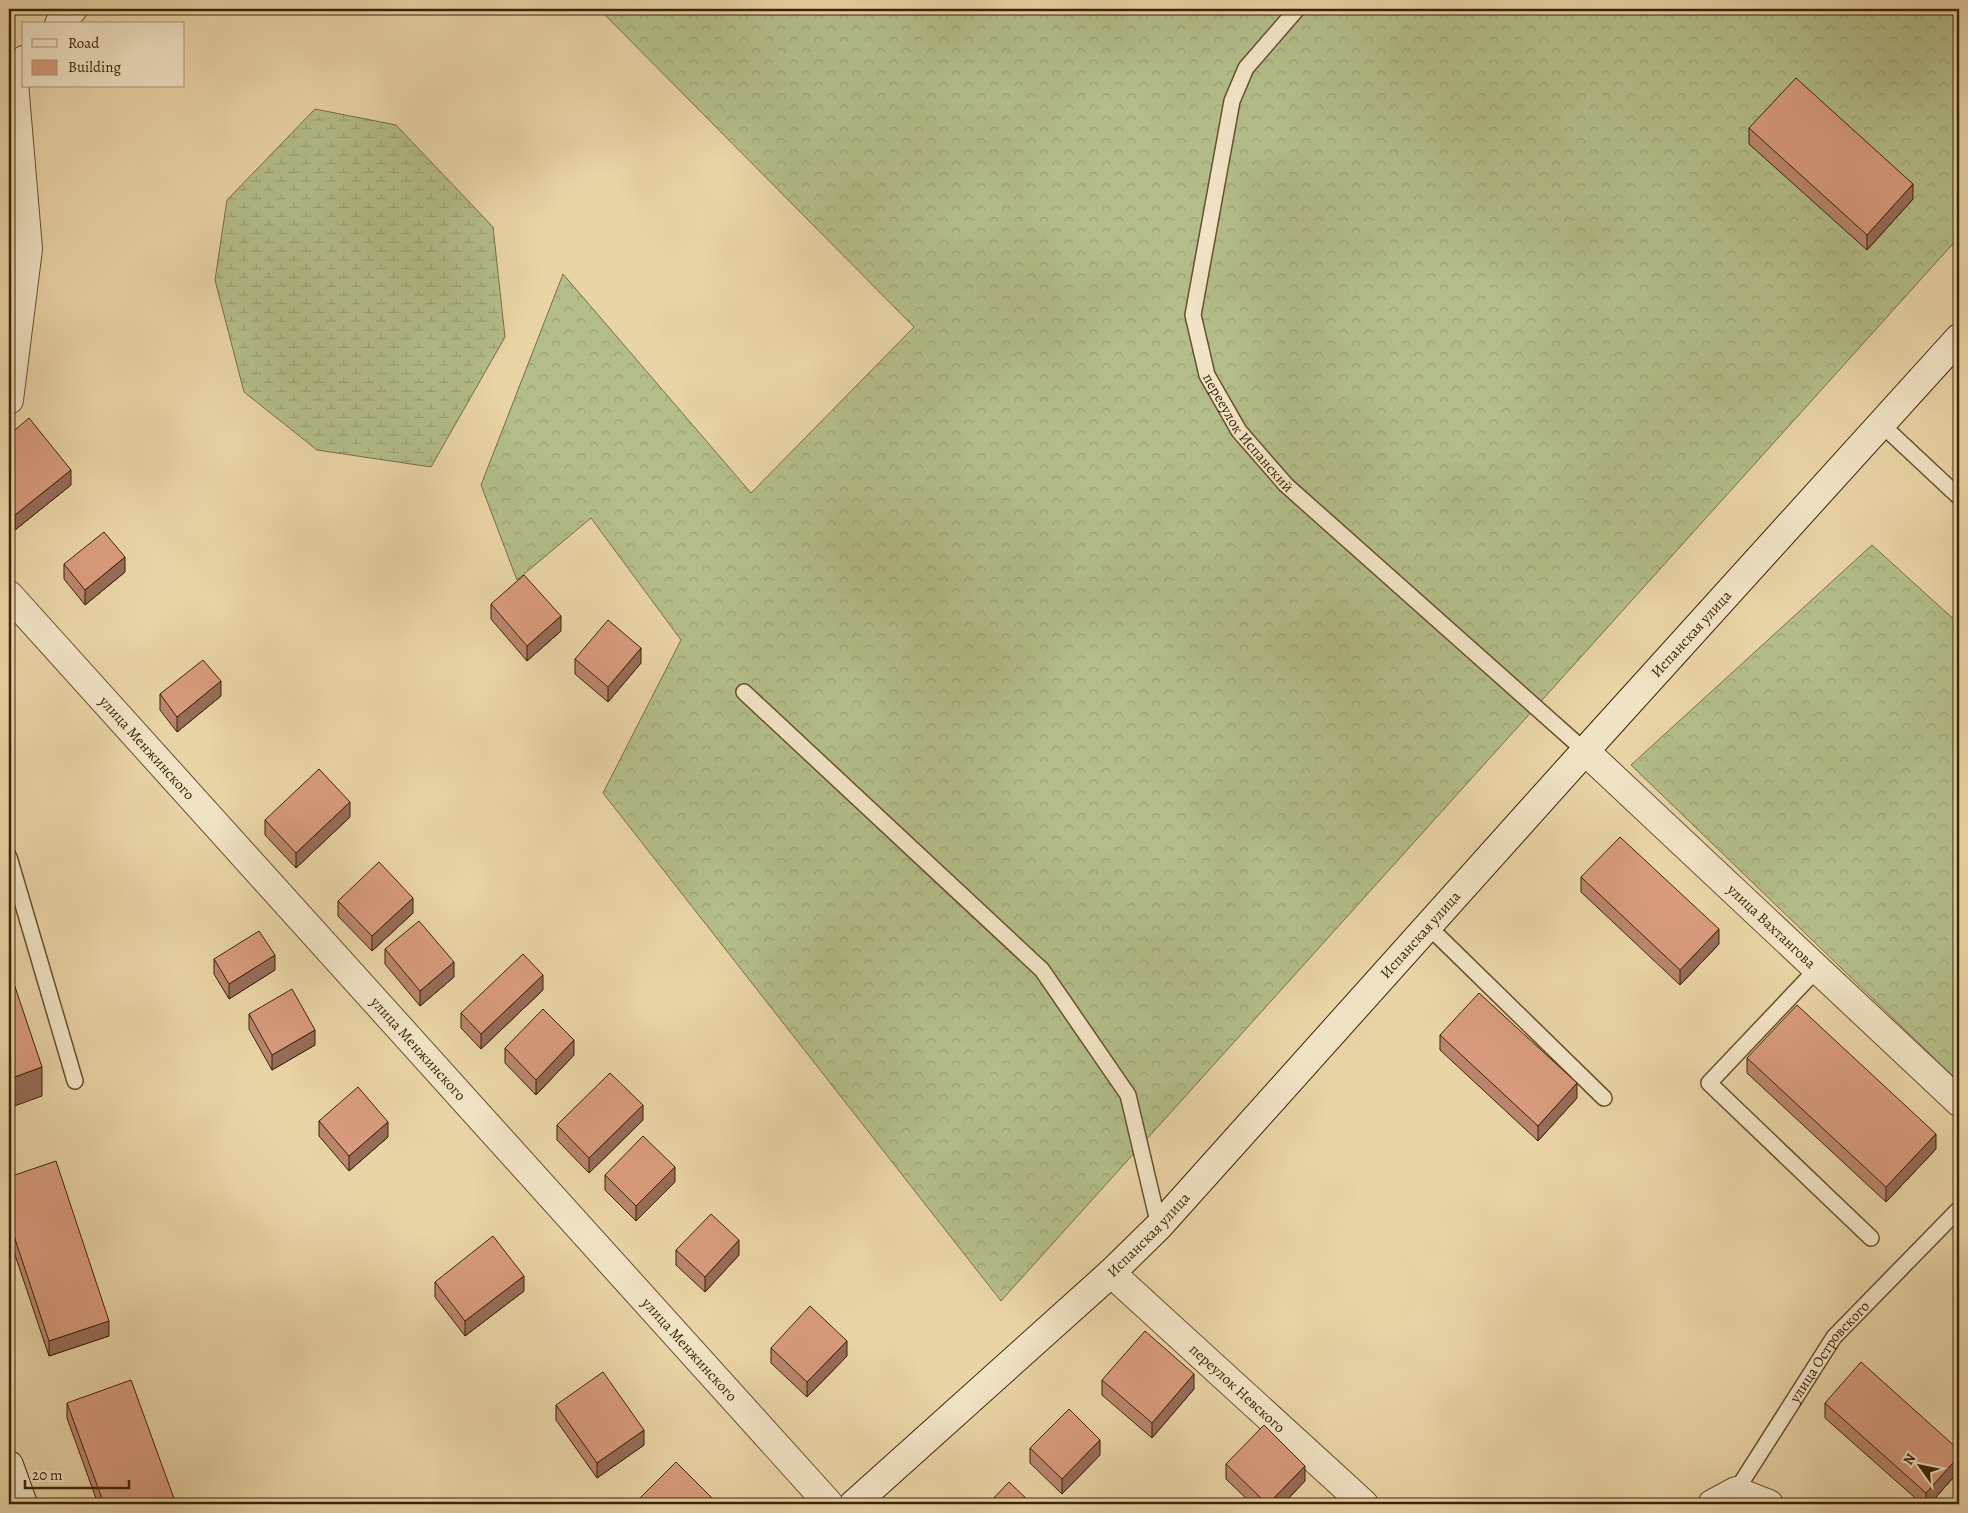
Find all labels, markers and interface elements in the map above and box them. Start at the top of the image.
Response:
legend [22,22,185,88]
text: Road [68,33,100,53]
text: Building [68,57,121,77]
street label: перееулок Испанский [1198,370,1298,497]
street label: Испанская улица [1646,586,1736,682]
street label: улица Менжинского [94,691,199,804]
street label: улица Вахтангова [1722,879,1820,973]
street label: Испанская улица [1376,887,1465,983]
street label: улица Менжинского [365,992,470,1105]
street label: Испанская улица [1102,1188,1194,1282]
street label: улица Менжинского [637,1292,742,1406]
street label: улица Островского [1784,1296,1874,1407]
street label: переулок Невского [1185,1339,1290,1437]
north arrow [1896,1440,1946,1490]
text: N [1899,1450,1920,1469]
scale bar [25,1458,129,1490]
text: 20 m [32,1465,63,1485]

